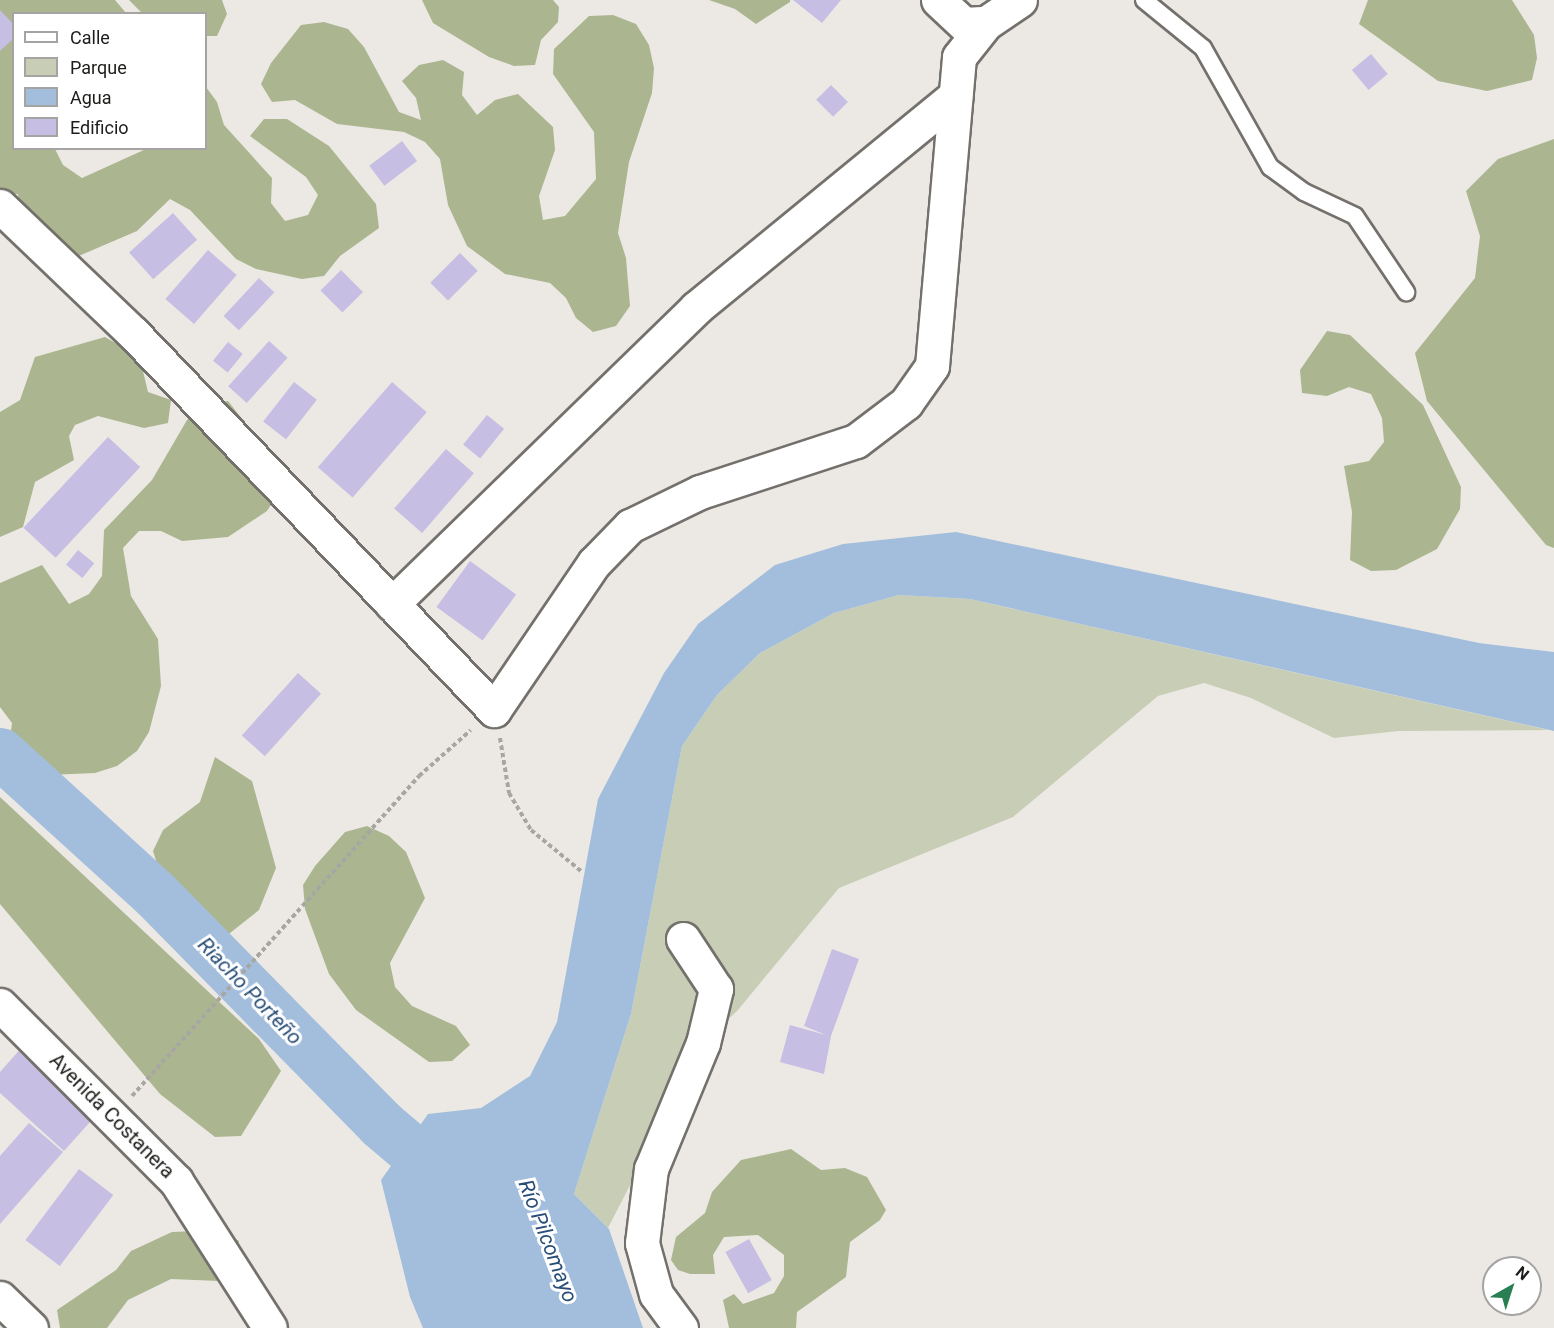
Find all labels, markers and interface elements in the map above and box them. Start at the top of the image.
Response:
legend [12,12,207,150]
text: Calle [70,27,110,48]
text: Parque [70,57,127,78]
text: Agua [70,87,112,108]
text: Edificio [70,117,129,138]
water label: Riacho Porteño [193,932,307,1050]
street label: Avenida Costanera [45,1049,179,1183]
water label: Río Pilcomayo [513,1176,583,1306]
north arrow [1482,1256,1542,1316]
text: N [1512,1262,1533,1284]

